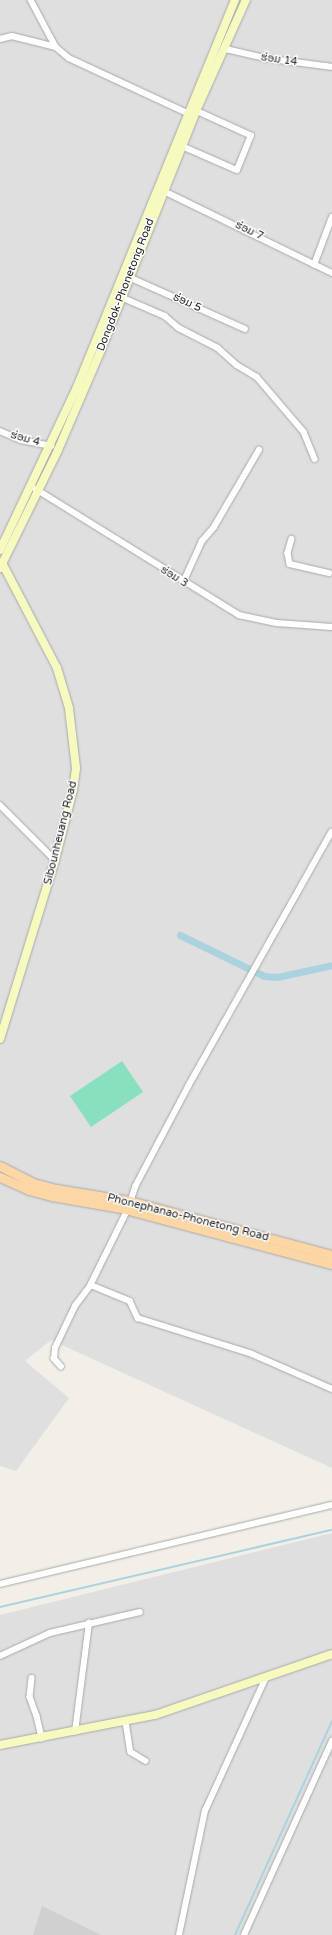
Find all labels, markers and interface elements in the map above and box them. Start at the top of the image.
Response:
street label: ຮ່ອມ 14 [260,51,298,69]
street label: Dongdok-Phonetong Road [95,217,157,353]
street label: ຮ່ອມ 7 [233,218,265,244]
street label: ຮ່ອມ 5 [171,291,203,315]
street label: ຮ່ອມ 4 [9,429,41,449]
street label: ຮ່ອມ 3 [158,563,190,591]
street label: Sibounheuang Road [42,780,80,886]
street label: Phonephanao-Phonetong Road [106,1192,270,1244]

